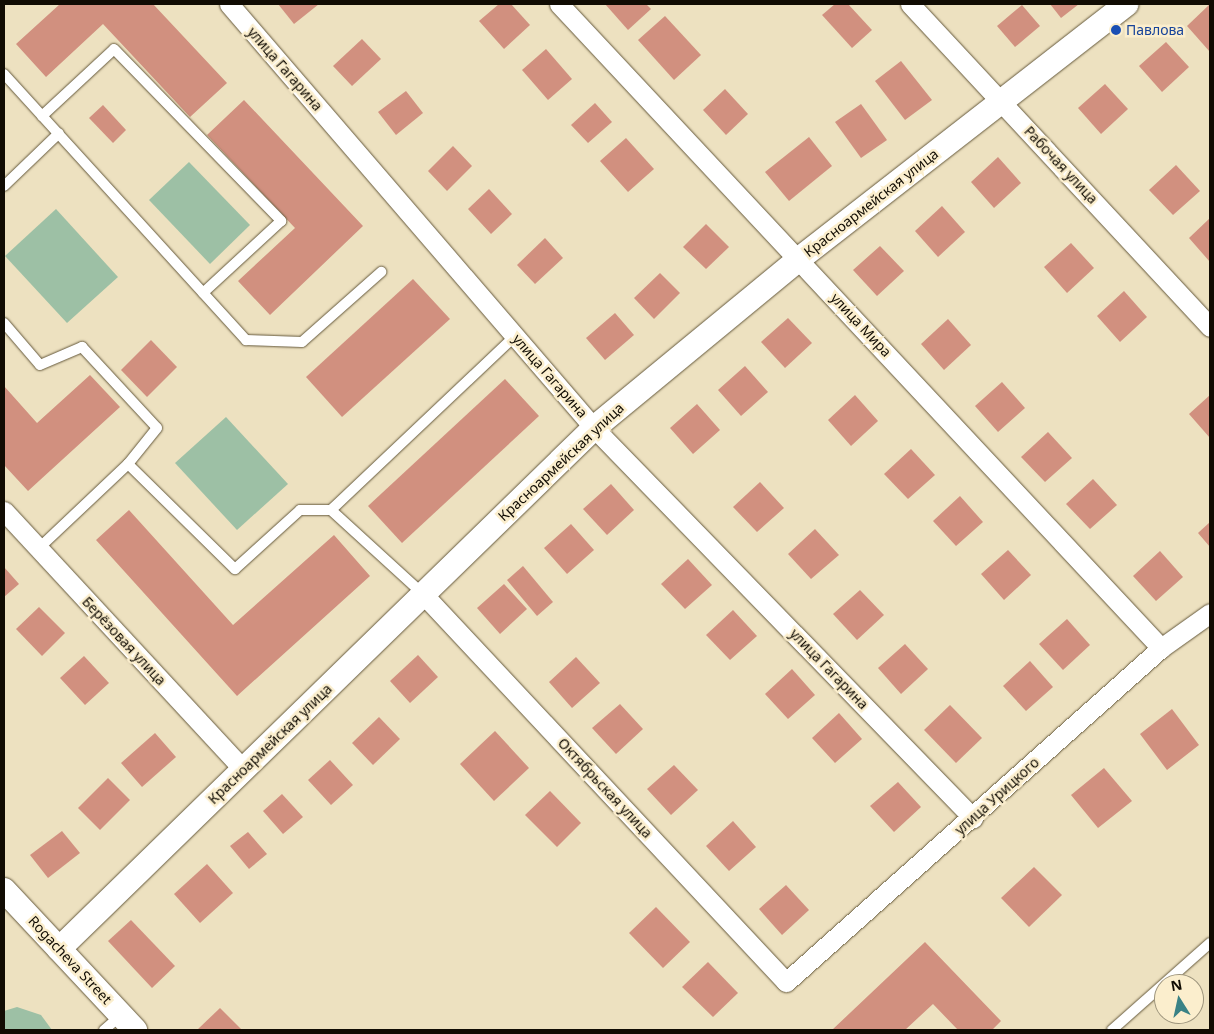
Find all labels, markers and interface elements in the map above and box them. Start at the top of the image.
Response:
place label: Павлова [1126,22,1184,38]
street label: улица Гагарина [244,24,326,114]
marker: Павлова [1110,24,1122,36]
street label: Рабочая улица [1021,123,1101,207]
street label: Красноармейская улица [801,145,941,261]
street label: улица Мира [827,290,895,360]
street label: улица Гагарина [509,331,591,421]
street label: Красноармейская улица [495,399,627,525]
street label: Берёзовая улица [79,593,169,689]
street label: улица Гагарина [786,625,872,713]
street label: Красноармейская улица [205,680,335,808]
street label: Октябрьская улица [554,735,656,841]
street label: улица Урицкого [951,754,1043,838]
street label: Rogacheva Street [25,912,115,1008]
north arrow [1154,974,1204,1024]
text: N [1169,974,1184,995]

